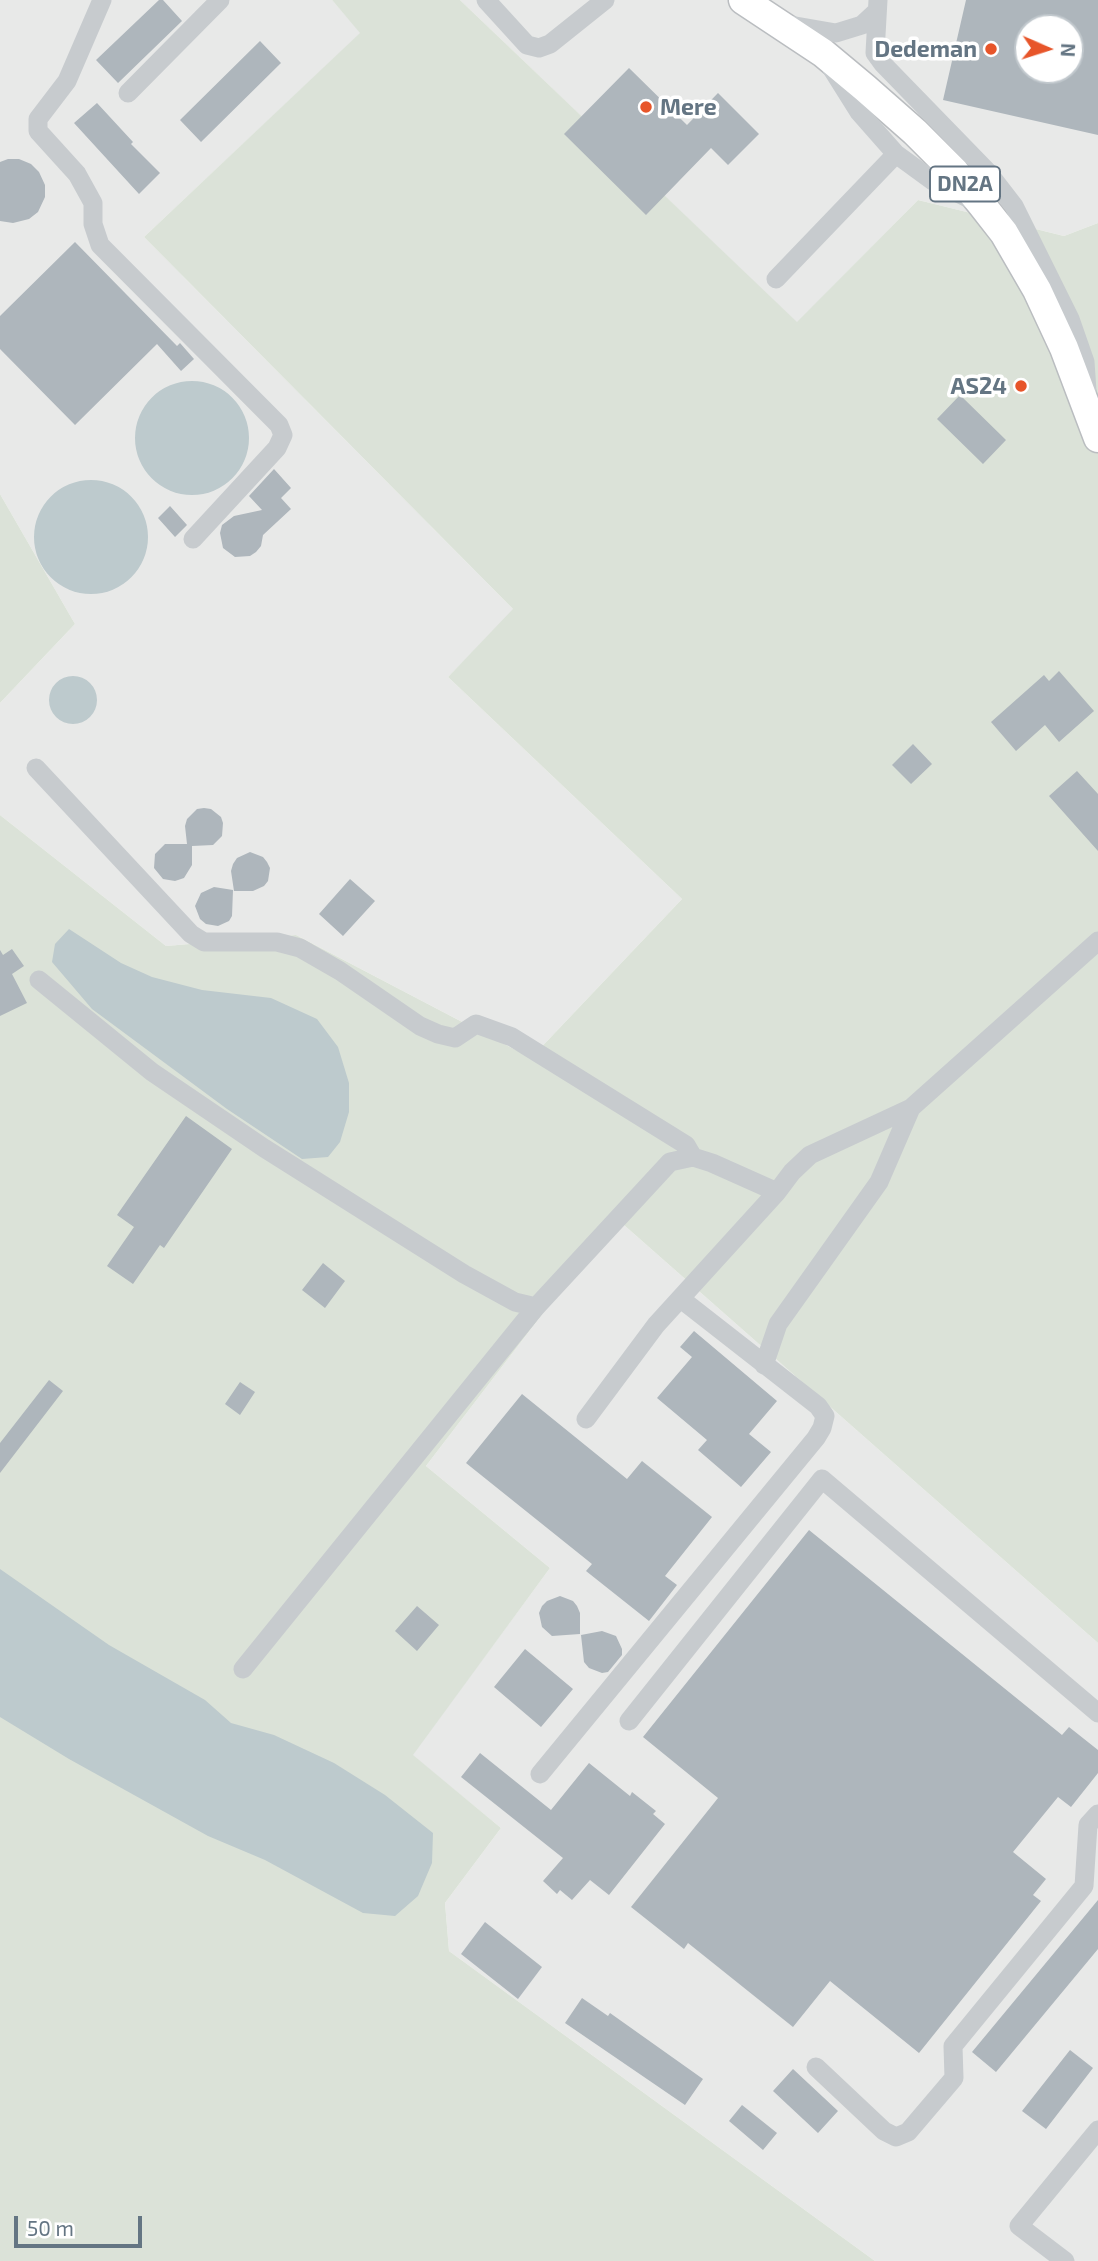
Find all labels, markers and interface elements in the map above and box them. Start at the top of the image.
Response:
north arrow [1014,14,1084,84]
place label: Dedeman [874,35,977,63]
marker: Dedeman [983,41,999,57]
text: N [1057,43,1080,57]
place label: Mere [660,93,717,121]
marker: Mere [638,99,654,115]
road number: DN2A [930,166,1000,202]
place label: AS24 [950,372,1007,400]
marker: AS24 [1013,378,1029,394]
scale bar [18,2202,145,2246]
text: 50 m [27,2215,74,2240]

